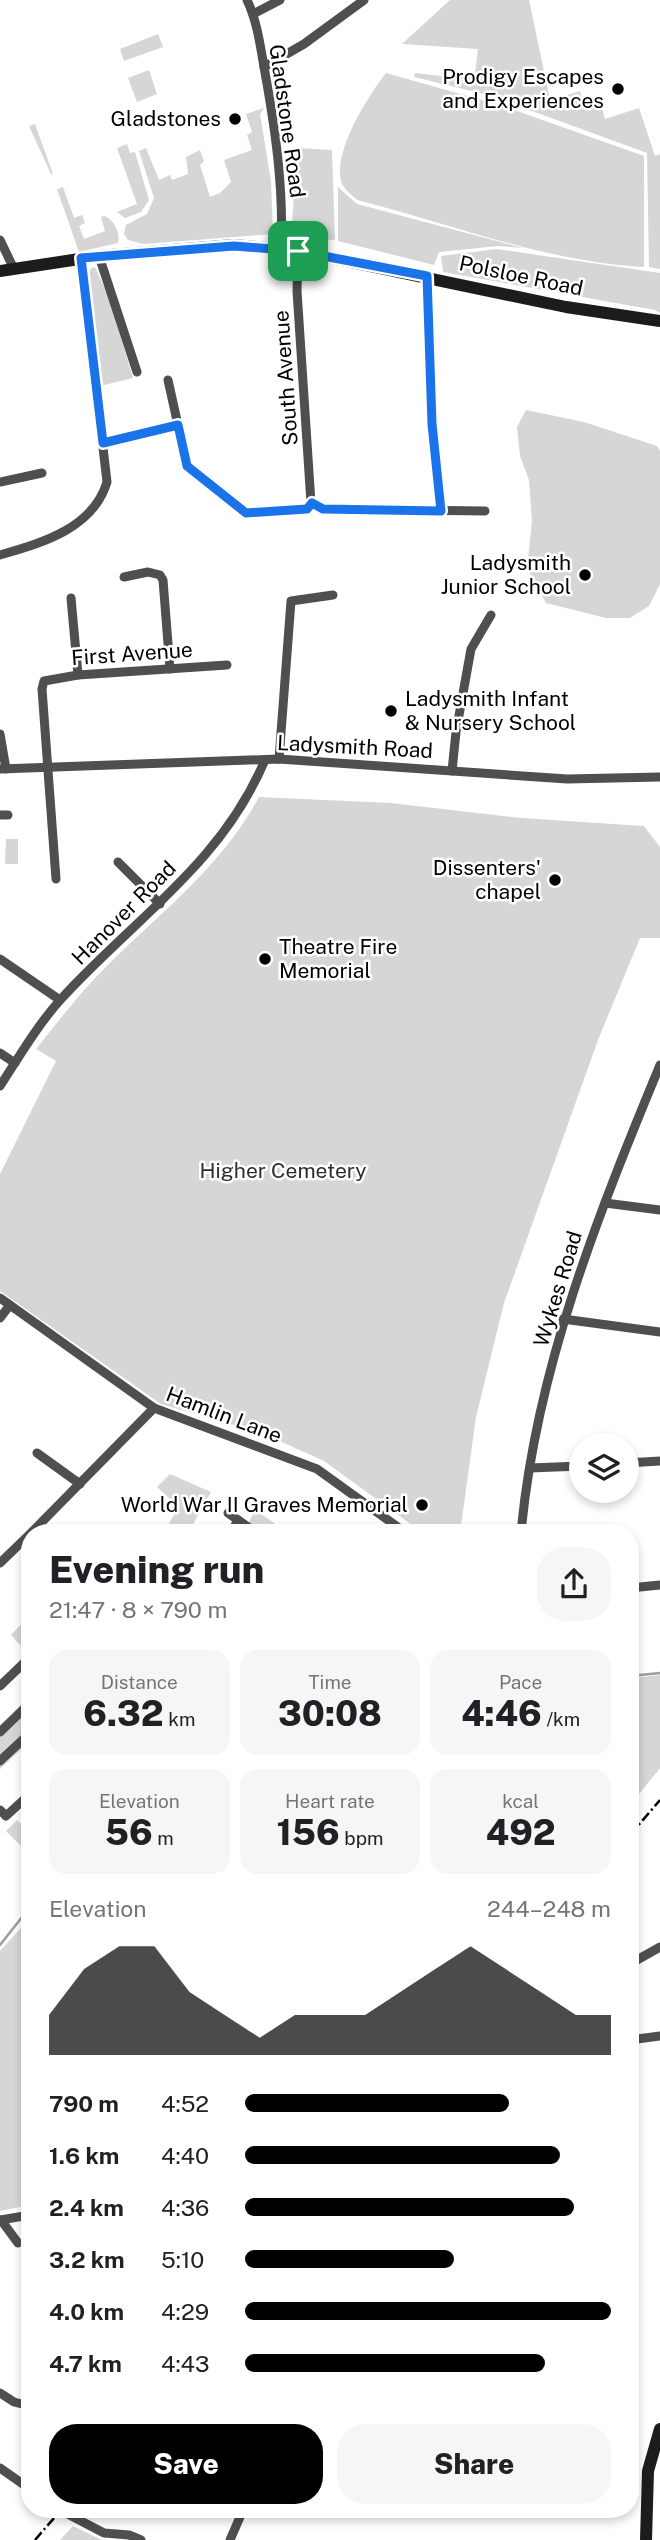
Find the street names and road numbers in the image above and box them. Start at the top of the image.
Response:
street label: Gladstone Road [264,43,311,199]
street label: Polsloe Road [457,250,585,301]
street label: South Avenue [268,310,303,447]
street label: First Avenue [70,637,194,670]
street label: Ladysmith Road [276,730,434,763]
street label: Hanover Road [66,855,181,970]
street label: Wykes Road [528,1228,587,1350]
street label: Hamlin Lane [163,1381,286,1448]

